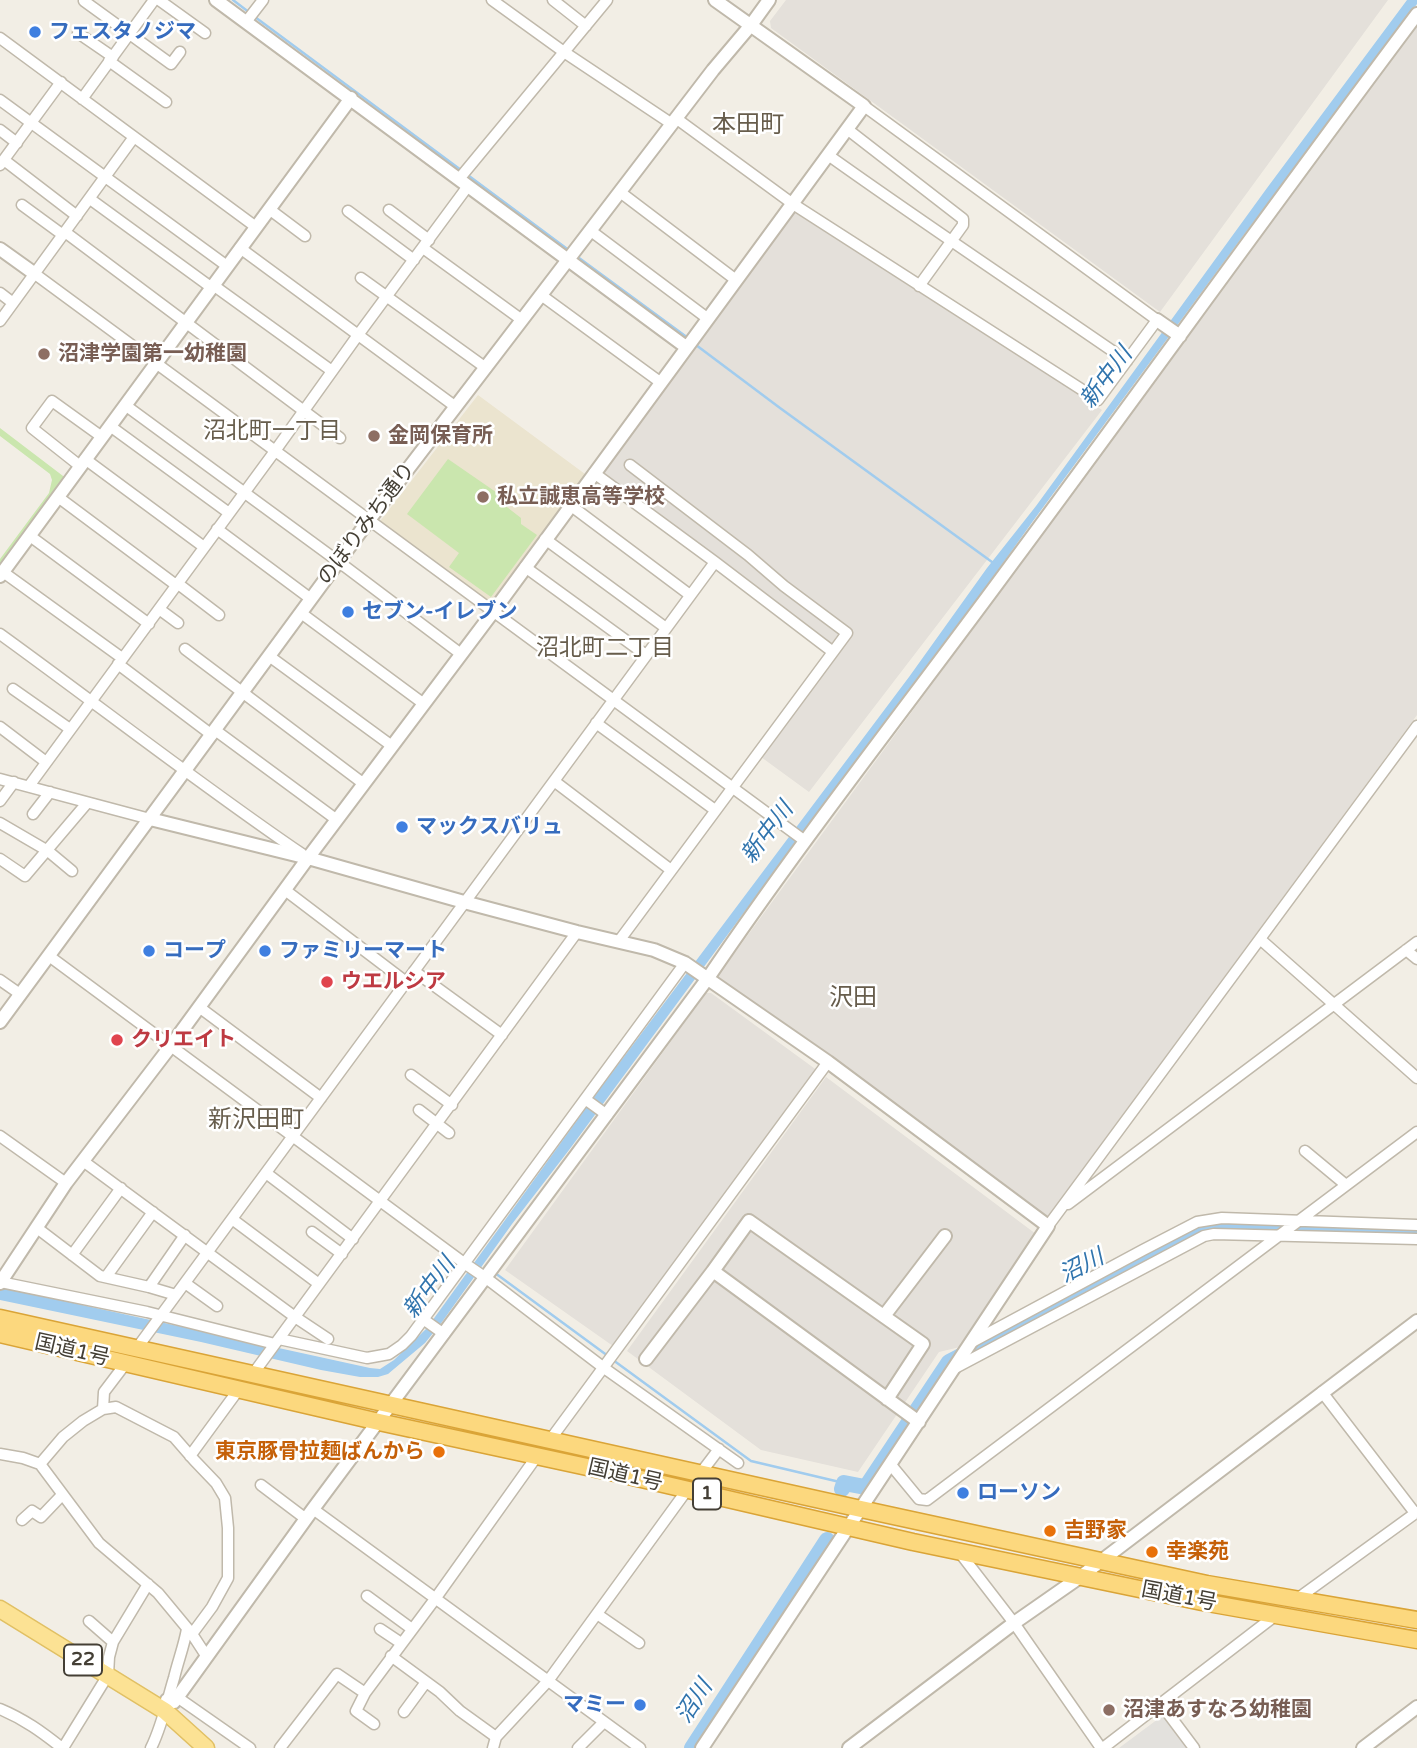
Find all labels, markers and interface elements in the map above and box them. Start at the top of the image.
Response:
place label: フェスタノジマ [49,19,196,45]
marker: フェスタノジマ [27,24,43,40]
district label: 本田町 [712,112,784,140]
place label: 沼津学園第一幼稚園 [58,341,247,367]
water label: 新中川 [1075,342,1139,414]
marker: 沼津学園第一幼稚園 [36,346,52,362]
district label: 沼北町一丁目 [203,418,341,446]
place label: 金岡保育所 [388,423,493,449]
marker: 金岡保育所 [366,428,382,444]
street label: のぼりみち通り [313,458,421,590]
place label: 私立誠恵高等学校 [497,484,665,510]
marker: 私立誠恵高等学校 [475,489,491,505]
place label: セブン-イレブン [362,599,518,625]
marker: セブン-イレブン [340,604,356,620]
district label: 沼北町二丁目 [536,635,674,663]
water label: 新中川 [736,797,800,869]
place label: マックスバリュ [416,814,563,840]
marker: マックスバリュ [394,819,410,835]
place label: コープ [163,938,226,964]
place label: ファミリーマート [279,938,447,964]
marker: コープ [141,943,157,959]
marker: ファミリーマート [257,943,273,959]
place label: ウエルシア [341,969,446,995]
marker: ウエルシア [319,974,335,990]
district label: 沢田 [829,985,877,1013]
place label: クリエイト [131,1027,236,1053]
marker: クリエイト [109,1032,125,1048]
district label: 新沢田町 [208,1107,304,1135]
water label: 沼川 [1055,1244,1109,1290]
water label: 新中川 [398,1252,462,1324]
street label: 国道1号 [32,1330,112,1372]
place label: 東京豚骨拉麺ばんから [215,1439,425,1465]
marker: 東京豚骨拉麺ばんから [431,1444,447,1460]
street label: 国道1号 [585,1455,665,1497]
road number: 1 [693,1478,721,1510]
place label: ローソン [977,1480,1061,1506]
marker: ローソン [955,1485,971,1501]
place label: 吉野家 [1064,1518,1127,1544]
marker: 吉野家 [1042,1523,1058,1539]
place label: 幸楽苑 [1166,1539,1229,1565]
marker: 幸楽苑 [1144,1544,1160,1560]
street label: 国道1号 [1139,1577,1219,1617]
road number: 22 [64,1644,102,1676]
water label: 沼川 [671,1675,719,1729]
place label: マミー [563,1692,626,1718]
marker: マミー [632,1697,648,1713]
place label: 沼津あすなろ幼稚園 [1123,1697,1312,1723]
marker: 沼津あすなろ幼稚園 [1101,1702,1117,1718]

